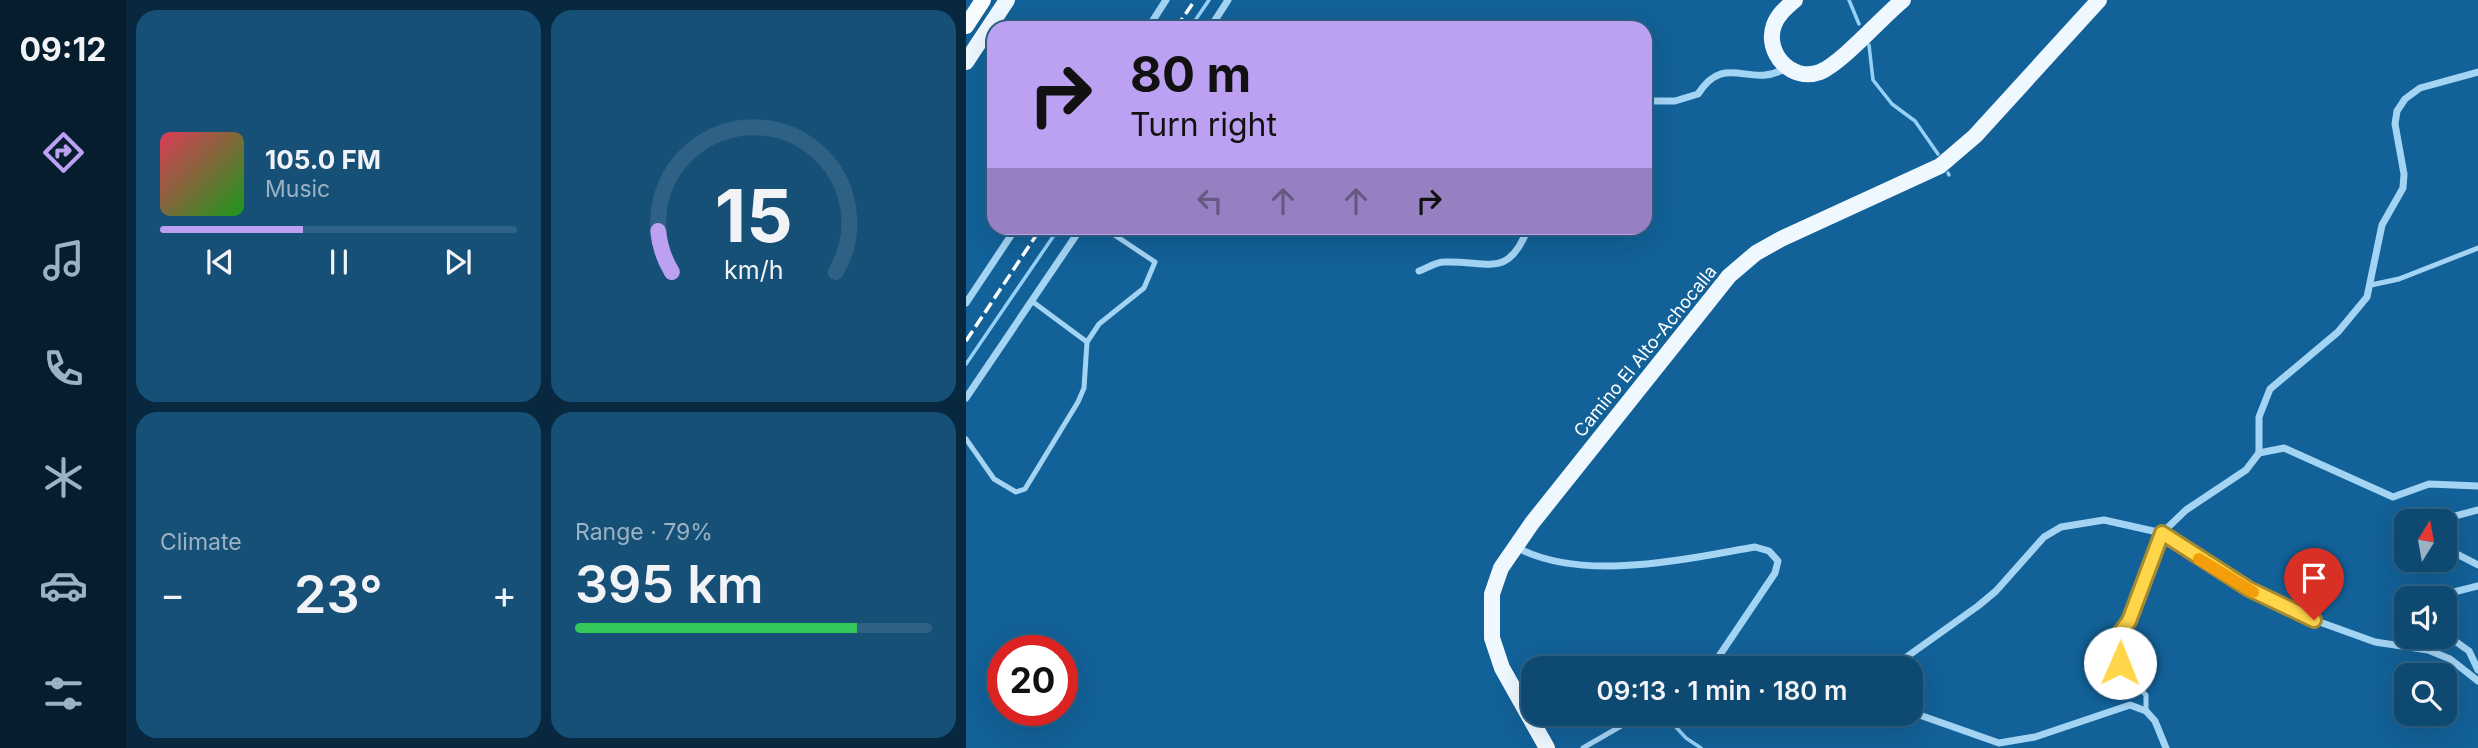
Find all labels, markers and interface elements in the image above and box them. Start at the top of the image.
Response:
text: 09:12 [20,30,107,69]
text: 80 m [1130,45,1251,104]
icon: right [1015,49,1106,140]
text: Turn right [1130,105,1277,144]
icon: directions [39,128,88,177]
text: 105.0 FM [265,144,381,175]
text: 15 [715,172,792,261]
text: Music [265,175,330,203]
icon: left [1191,182,1229,220]
icon: ahead [1264,182,1302,220]
icon: ahead [1337,182,1375,220]
icon: right [1410,182,1448,220]
icon: music [39,236,88,285]
icon: previous [201,243,239,281]
icon: pause [320,243,358,281]
icon: next [439,243,477,281]
text: km/h [724,255,783,285]
street label: Camino El Alto-Achocalla [1569,261,1721,441]
icon: phone [39,344,88,393]
icon: climate [39,453,88,502]
north arrow [2394,509,2457,572]
map controls [2394,509,2457,726]
text: Range · 79% [575,518,713,546]
text: Climate [160,528,242,556]
pin [2284,548,2344,620]
text: 395 km [575,553,764,616]
icon: arrive [2295,559,2333,597]
icon: car [39,561,88,610]
text: 23° [294,563,383,626]
text: − [160,571,185,617]
text: + [492,571,517,617]
button: sound [2394,586,2457,649]
position arrow [2083,626,2157,700]
speed limit sign: 20 [987,635,1078,726]
button: search [2394,663,2457,726]
icon: filters [39,669,88,718]
text: 09:13 · 1 min · 180 m [1597,675,1847,706]

